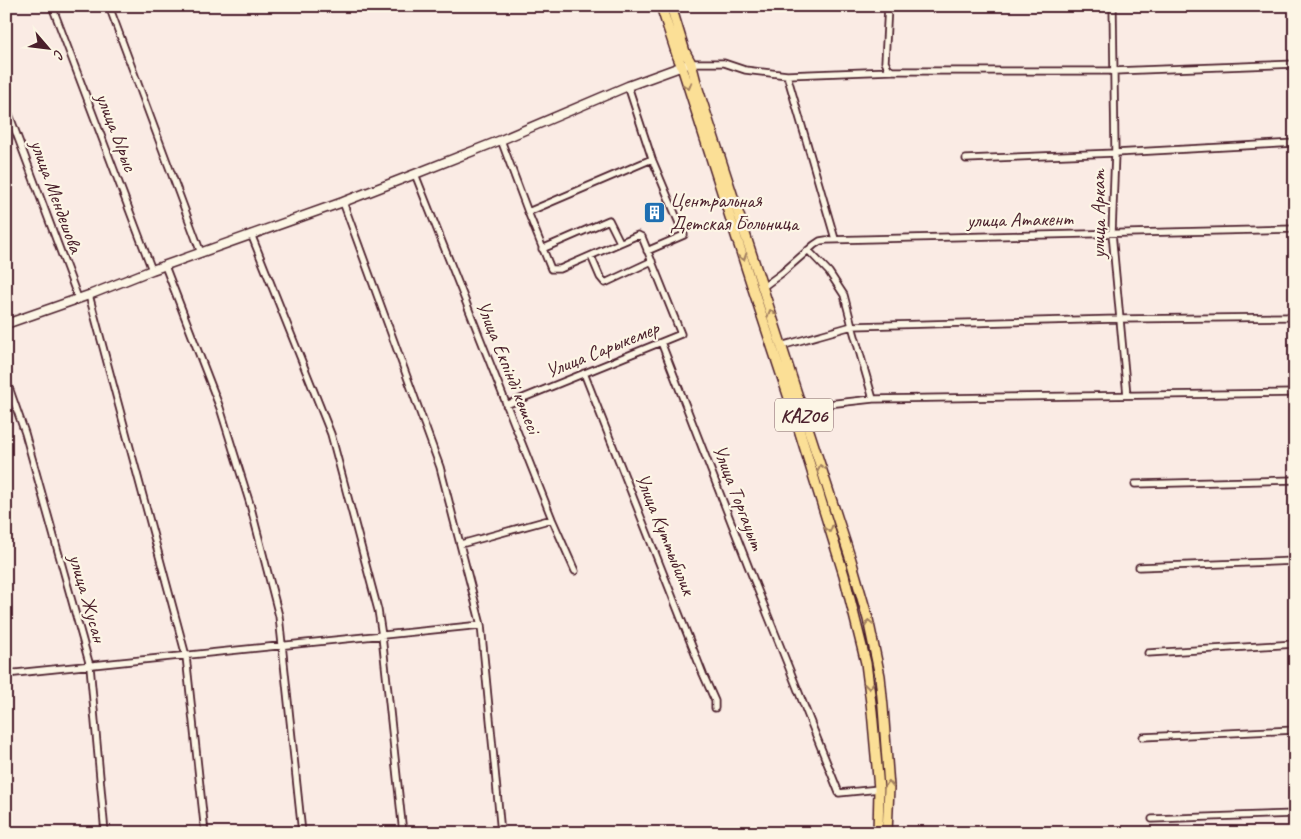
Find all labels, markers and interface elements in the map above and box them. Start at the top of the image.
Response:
north arrow [22,22,72,72]
text: С [49,47,68,63]
one-way arrow [683,81,693,89]
street label: улица Ырыс [90,89,143,176]
street label: улица Мендешова [24,135,89,257]
street label: улица Аркат [1086,168,1111,260]
place label: Центральная Детская Больница [670,188,800,236]
building icon: Центральная Детская Больница [642,200,666,224]
street label: улица Атакент [966,206,1074,233]
one-way arrow [737,252,747,261]
street label: Улица Екпінді көшесі [471,297,547,439]
one-way arrow [767,310,777,318]
street label: Улица Сарыкемер [542,315,664,384]
road number: KАZ06 [775,398,833,432]
street label: Улица Торгауыт [707,441,771,555]
one-way arrow [817,464,827,472]
street label: Улица Куттыбилик [630,470,702,600]
one-way arrow [824,524,834,532]
street label: улица Жусан [63,550,112,647]
one-way arrow [864,619,874,628]
one-way arrow [863,682,874,690]
one-way arrow [883,780,894,788]

